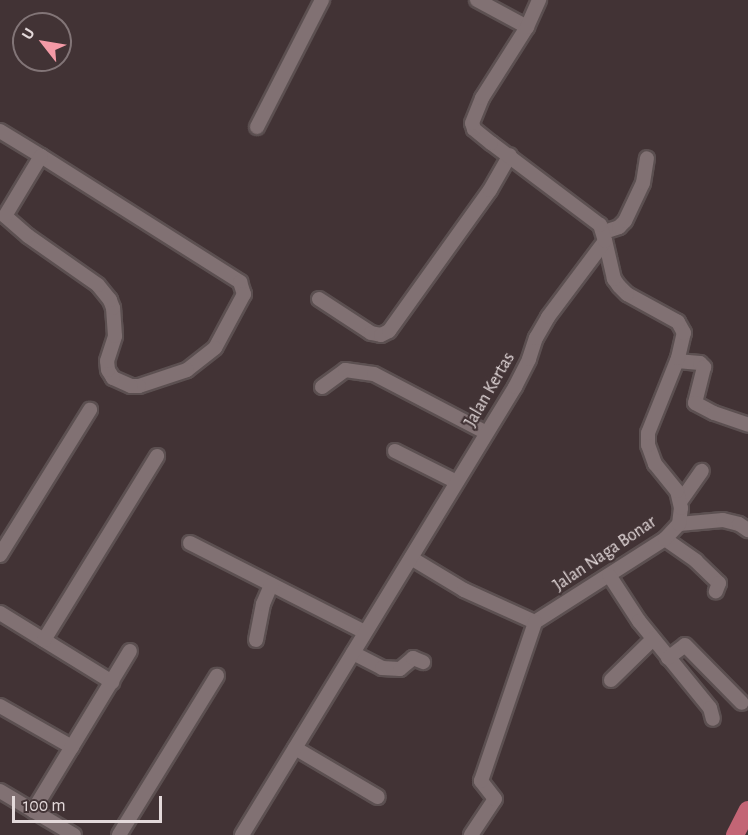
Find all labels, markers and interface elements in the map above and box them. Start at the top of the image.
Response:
north arrow [12,12,72,72]
text: U [19,25,38,42]
street label: Jalan Kertas [460,349,520,431]
street label: Jalan Naga Bonar [549,512,661,596]
scale bar [15,784,165,822]
text: 100 m [23,797,66,815]

